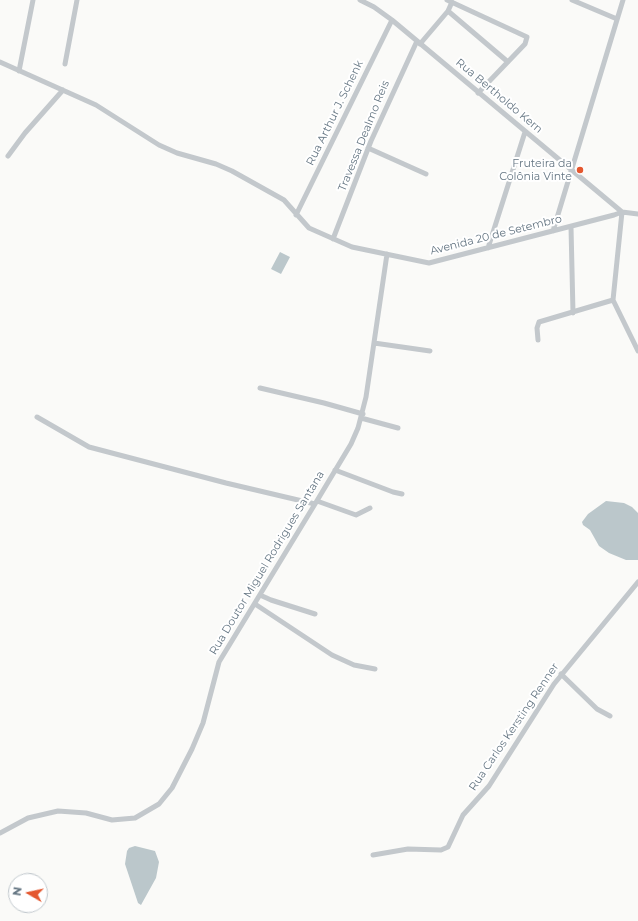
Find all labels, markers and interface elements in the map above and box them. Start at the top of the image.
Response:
street label: Rua Bertholdo Kern [453,56,545,136]
street label: Rua Arthur J. Schenk [304,58,366,168]
street label: Travessa Dealmo Reis [336,79,392,193]
place label: Fruteira da Colônia Vinte [499,157,572,183]
marker: Fruteira da Colônia Vinte [575,165,585,175]
street label: Avenida 20 de Setembro [429,212,563,258]
street label: Rua Doutor Miguel Rodrigues Santana [207,469,327,657]
street label: Rua Carlos Kersting Renner [466,661,562,793]
north arrow [8,873,48,913]
text: N [10,886,25,897]

